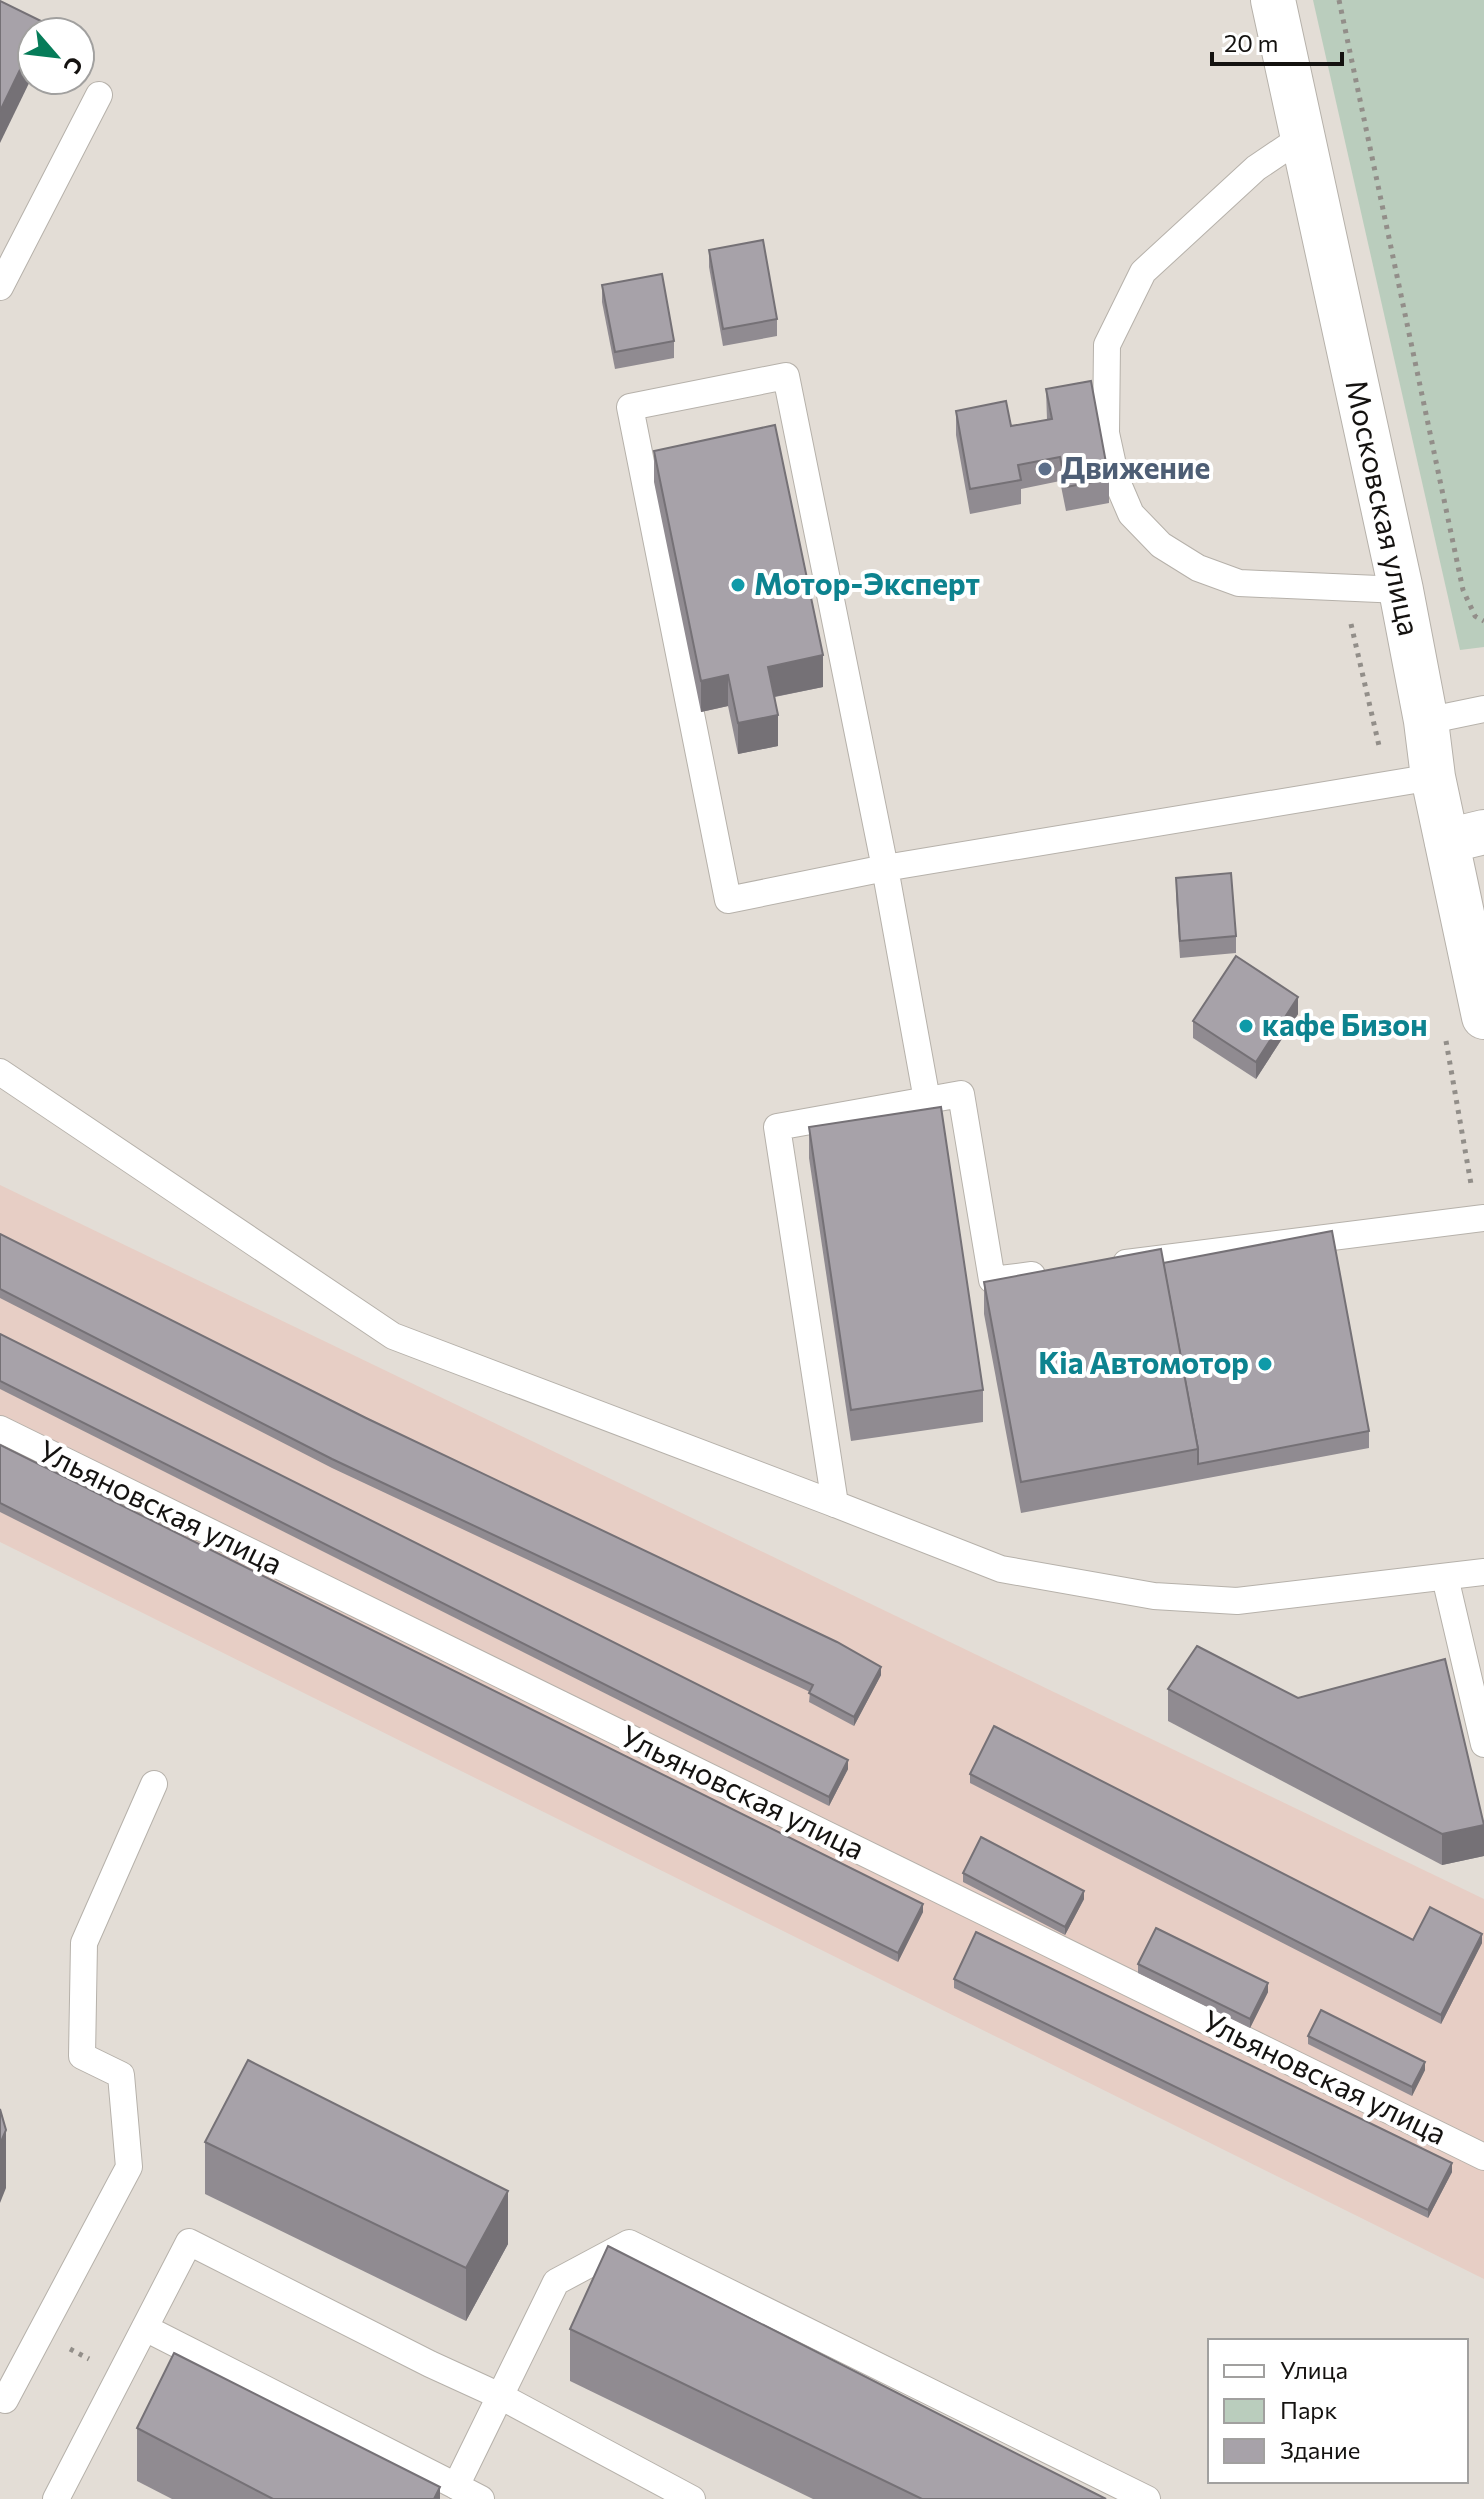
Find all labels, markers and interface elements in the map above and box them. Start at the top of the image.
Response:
north arrow [16,16,96,96]
scale bar [1212,16,1342,66]
text: 20 m [1224,28,1278,57]
text: С [59,53,90,79]
street label: Московская улица [1339,376,1430,639]
place label: Движение [1061,448,1210,485]
marker: Движение [1036,460,1054,478]
place label: Мотор-Эксперт [754,564,980,601]
marker: Мотор-Эксперт [729,576,747,594]
place label: кафе Бизон [1262,1005,1428,1042]
marker: кафе Бизон [1237,1017,1255,1035]
place label: Kia Автомотор [1038,1343,1249,1380]
marker: Kia Автомотор [1256,1355,1274,1373]
street label: Ульяновская улица [33,1431,289,1581]
street label: Ульяновская улица [615,1716,871,1866]
street label: Ульяновская улица [1197,2001,1453,2151]
legend [1208,2339,1468,2483]
text: Улица [1280,2355,1348,2384]
text: Парк [1280,2395,1337,2424]
text: Здание [1280,2435,1360,2464]

